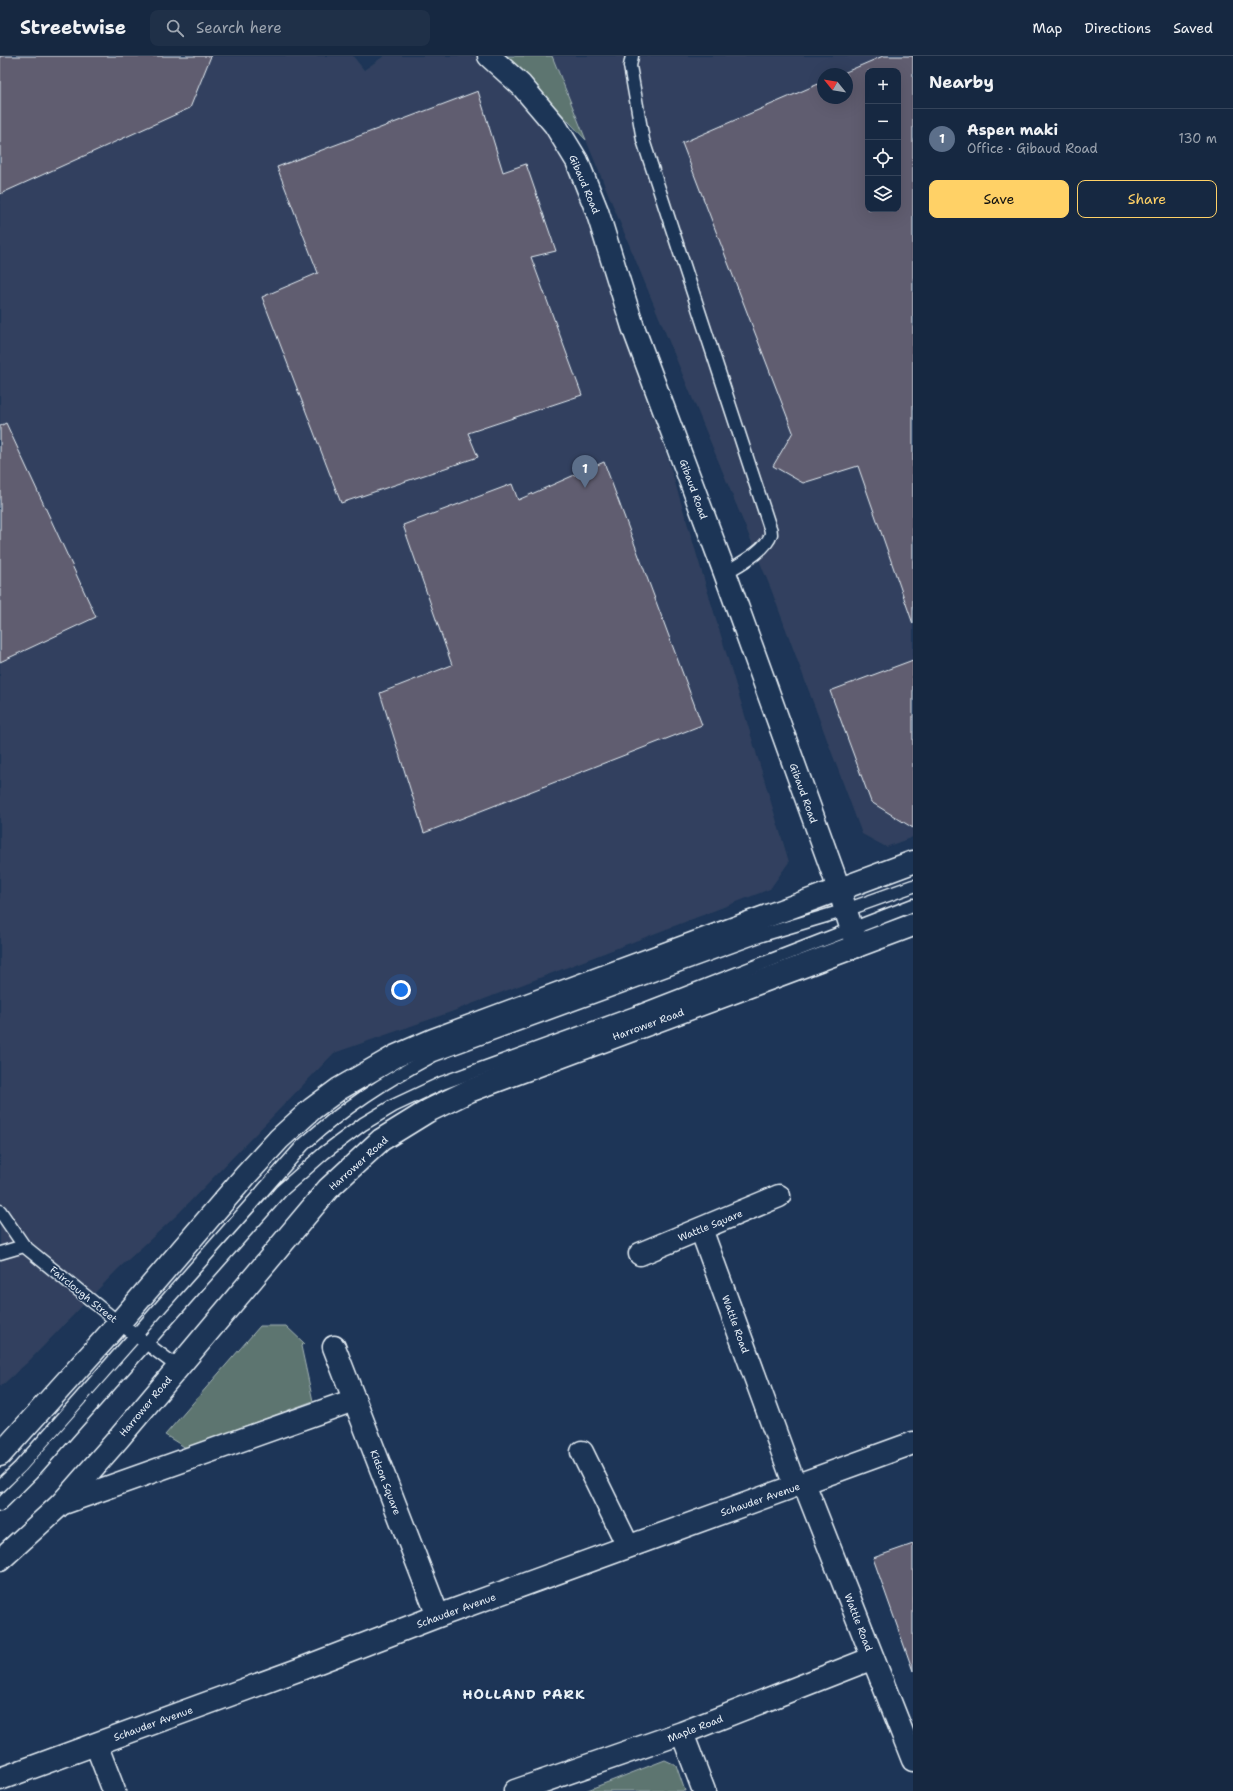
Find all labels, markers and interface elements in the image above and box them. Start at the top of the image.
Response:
search box [150,10,430,46]
text: Streetwise [20,15,126,40]
icon: search [164,17,186,39]
text: Search here [196,18,282,38]
text: Map [1033,19,1063,37]
text: Directions [1085,19,1151,37]
text: Saved [1173,19,1213,37]
north arrow [817,68,853,104]
map controls [865,68,901,212]
button: + [865,68,901,104]
text: Nearby [929,71,994,93]
button: − [865,104,901,140]
text: Aspen maki [967,120,1058,140]
text: 1 [939,130,945,147]
text: 130 m [1179,130,1217,147]
button: locate [865,140,901,176]
text: Office · Gibaud Road [967,140,1098,157]
street label: Gibaud Road [566,153,603,216]
button: layers [865,176,901,212]
button: Save [929,180,1069,218]
button: Share [1077,180,1217,218]
pin: 1 [572,455,598,488]
street label: Gibaud Road [677,457,711,522]
street label: Gibaud Road [787,761,821,826]
your location [391,980,411,1000]
street label: Harrower Road [611,1005,686,1043]
street label: Harrower Road [326,1133,391,1193]
street label: Wattle Square [676,1206,745,1244]
street label: Fairclough Street [47,1263,120,1325]
street label: Wattle Road [719,1293,752,1356]
street label: Harrower Road [116,1373,175,1439]
street label: Kidson Square [367,1448,404,1517]
street label: Schauder Avenue [719,1480,802,1519]
street label: Schauder Avenue [415,1590,498,1631]
street label: Wattle Road [842,1591,876,1654]
district label: HOLLAND PARK [463,1685,585,1703]
street label: Schauder Avenue [112,1703,195,1744]
street label: Maple Road [666,1712,725,1745]

